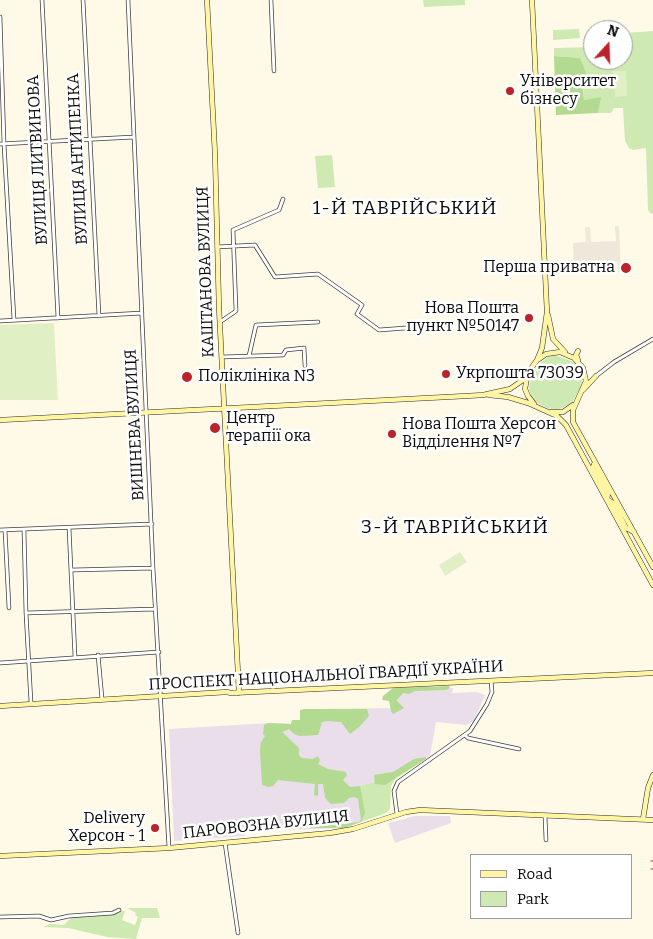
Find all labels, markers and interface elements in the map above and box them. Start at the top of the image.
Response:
north arrow [583,20,633,70]
text: N [605,22,621,41]
place label: Університет бізнесу [520,72,616,110]
street label: ВУЛИЦЯ АНТИПЕНКА [64,73,92,245]
street label: ВУЛИЦЯ ЛИТВИНОВА [24,74,52,246]
marker: Університет бізнесу [504,85,516,97]
street label: КАШТАНОВА ВУЛИЦЯ [193,186,219,358]
district label: 1-Й ТАВРІЙСЬКИЙ [311,198,499,220]
place label: Перша приватна [483,258,615,278]
marker: Перша приватна [619,261,633,275]
place label: Нова Пошта пункт №50147 [406,299,519,337]
marker: Нова Пошта пункт №50147 [523,312,535,324]
street label: ВИШНЕВА ВУЛИЦЯ [121,349,149,501]
place label: Укрпошта 73039 [456,364,584,384]
place label: Поліклініка N3 [198,367,315,387]
marker: Укрпошта 73039 [440,368,452,380]
marker: Поліклініка N3 [180,370,194,384]
place label: Центр терапії ока [226,409,311,447]
place label: Нова Пошта Херсон Відділення №7 [402,415,556,453]
marker: Центр терапії ока [208,421,222,435]
marker: Нова Пошта Херсон Відділення №7 [386,428,398,440]
district label: 3-Й ТАВРІЙСЬКИЙ [359,517,551,539]
street label: ПРОСПЕКТ НАЦІОНАЛЬНОЇ ГВАРДІЇ УКРАЇНИ [148,657,504,695]
street label: ПАРОВОЗНА ВУЛИЦЯ [182,807,350,843]
place label: Delivery Херсон - 1 [68,809,145,847]
marker: Delivery Херсон - 1 [149,822,161,834]
legend [470,854,633,919]
text: Road [517,865,552,883]
text: Park [517,890,549,908]

